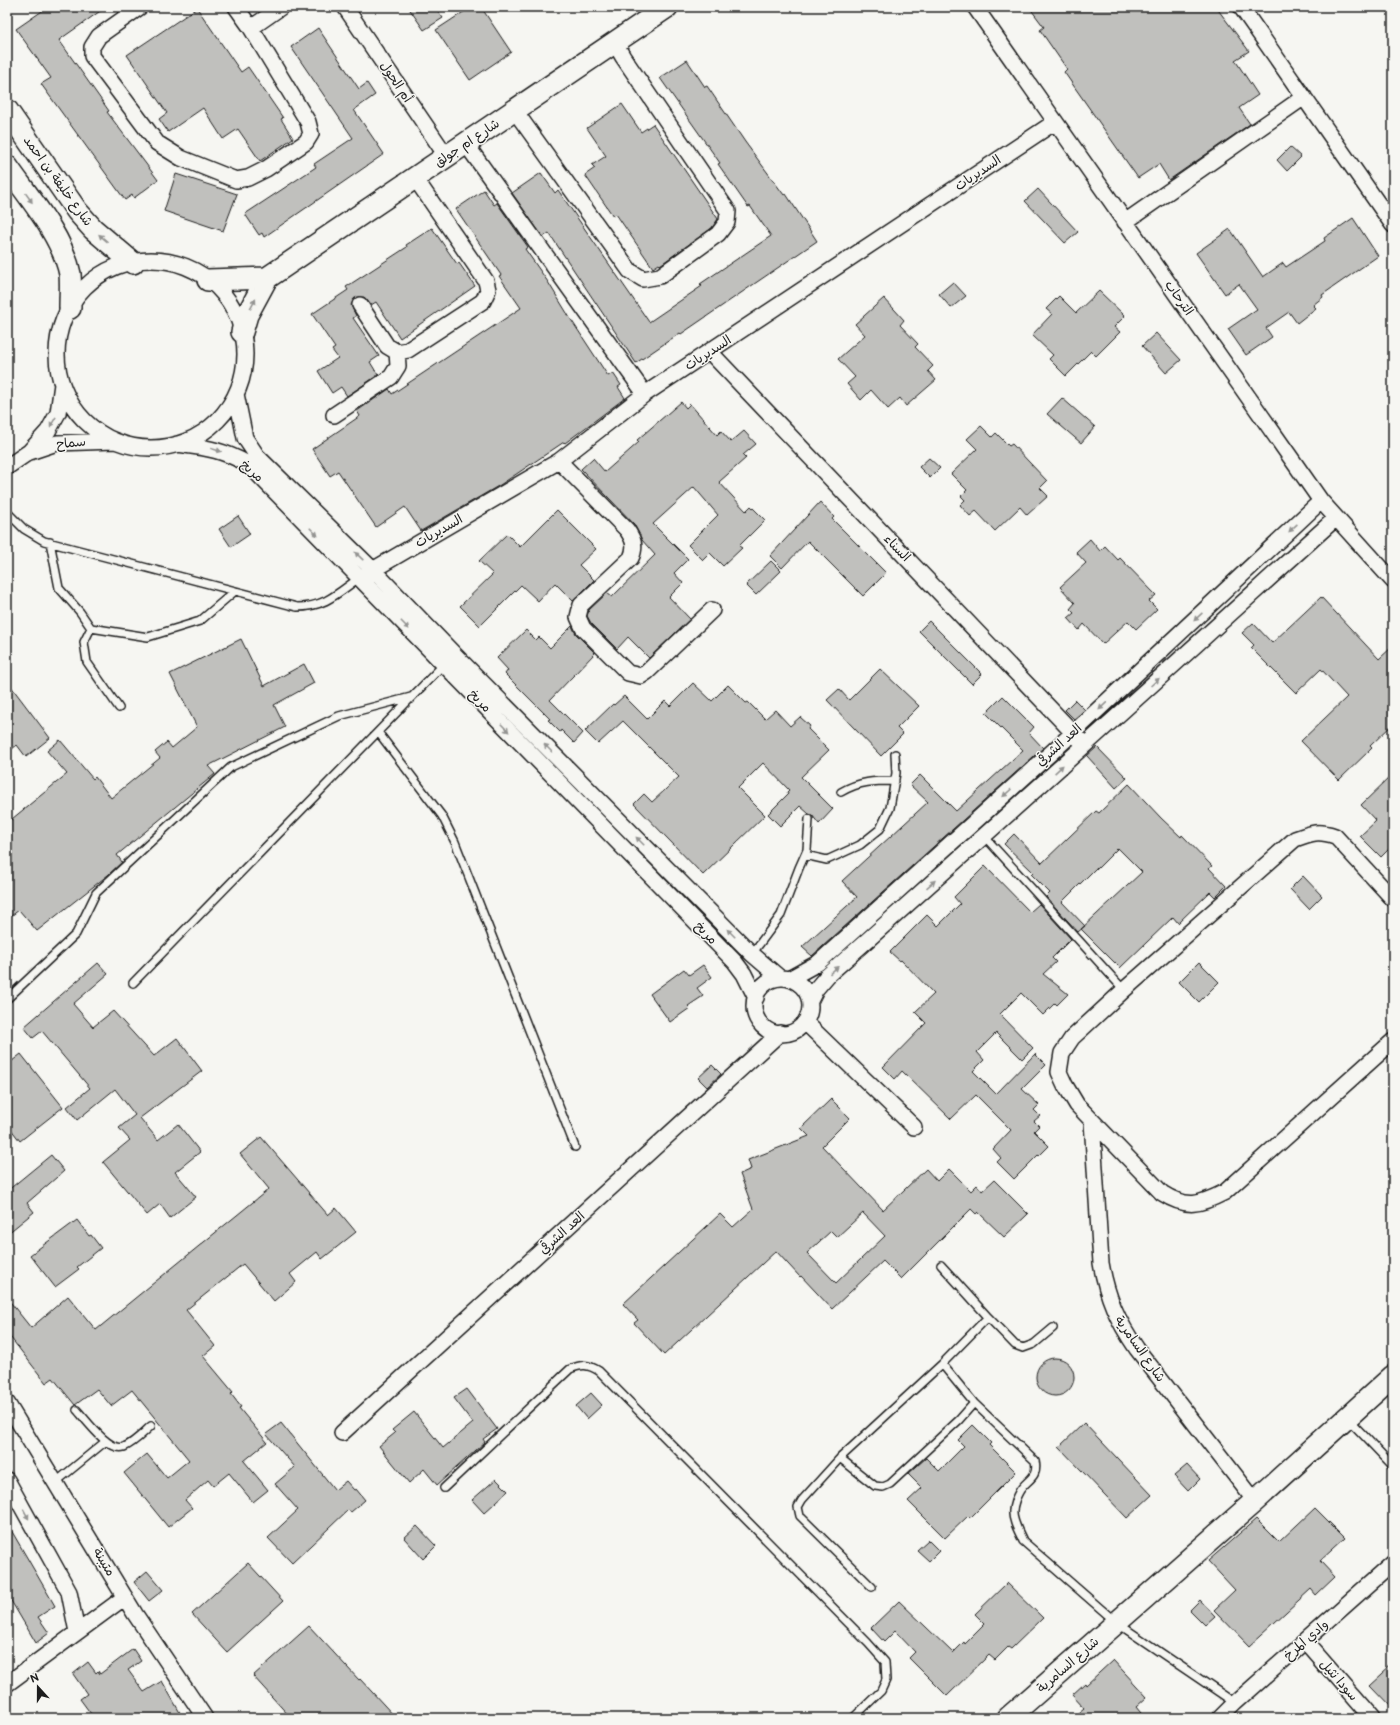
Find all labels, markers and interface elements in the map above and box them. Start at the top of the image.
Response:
street label: أم الحول [375,58,416,107]
street label: شارع ام جولق [431,115,504,172]
street label: شارع خليفة بن احمد [19,133,96,230]
street label: السديريات [952,152,1004,194]
one-way arrow [25,193,33,203]
one-way arrow [97,234,108,243]
street label: الترحاب [1161,277,1197,319]
one-way arrow [250,298,256,310]
street label: السديريات [682,332,734,374]
one-way arrow [50,416,57,427]
street label: سماح [55,433,87,454]
one-way arrow [210,447,222,453]
street label: مريخ [236,457,267,486]
street label: السديريات [412,511,466,551]
one-way arrow [1288,523,1298,533]
one-way arrow [309,527,319,537]
street label: السناء [880,531,914,565]
one-way arrow [354,551,364,561]
one-way arrow [1193,612,1203,622]
one-way arrow [400,620,410,630]
one-way arrow [1150,677,1160,686]
street label: مريخ [465,686,495,716]
one-way arrow [1098,701,1108,710]
street label: العد الشرقي [1032,719,1086,771]
one-way arrow [501,723,510,733]
one-way arrow [543,744,553,753]
one-way arrow [1054,764,1064,774]
one-way arrow [1002,788,1012,798]
one-way arrow [635,836,645,846]
one-way arrow [926,880,936,889]
street label: مريخ [691,918,721,948]
one-way arrow [726,928,736,938]
one-way arrow [828,966,839,975]
street label: العد الشرقي [535,1207,589,1259]
street label: شارع السامرية [1111,1313,1169,1386]
one-way arrow [23,1508,29,1520]
street label: متيبنة [89,1545,119,1579]
street label: وادي المرخ [1280,1616,1332,1664]
street label: شارع السامرية [1034,1634,1103,1697]
street label: سودا نثيل [1317,1656,1361,1704]
north arrow [18,1667,58,1707]
text: N [28,1671,41,1686]

